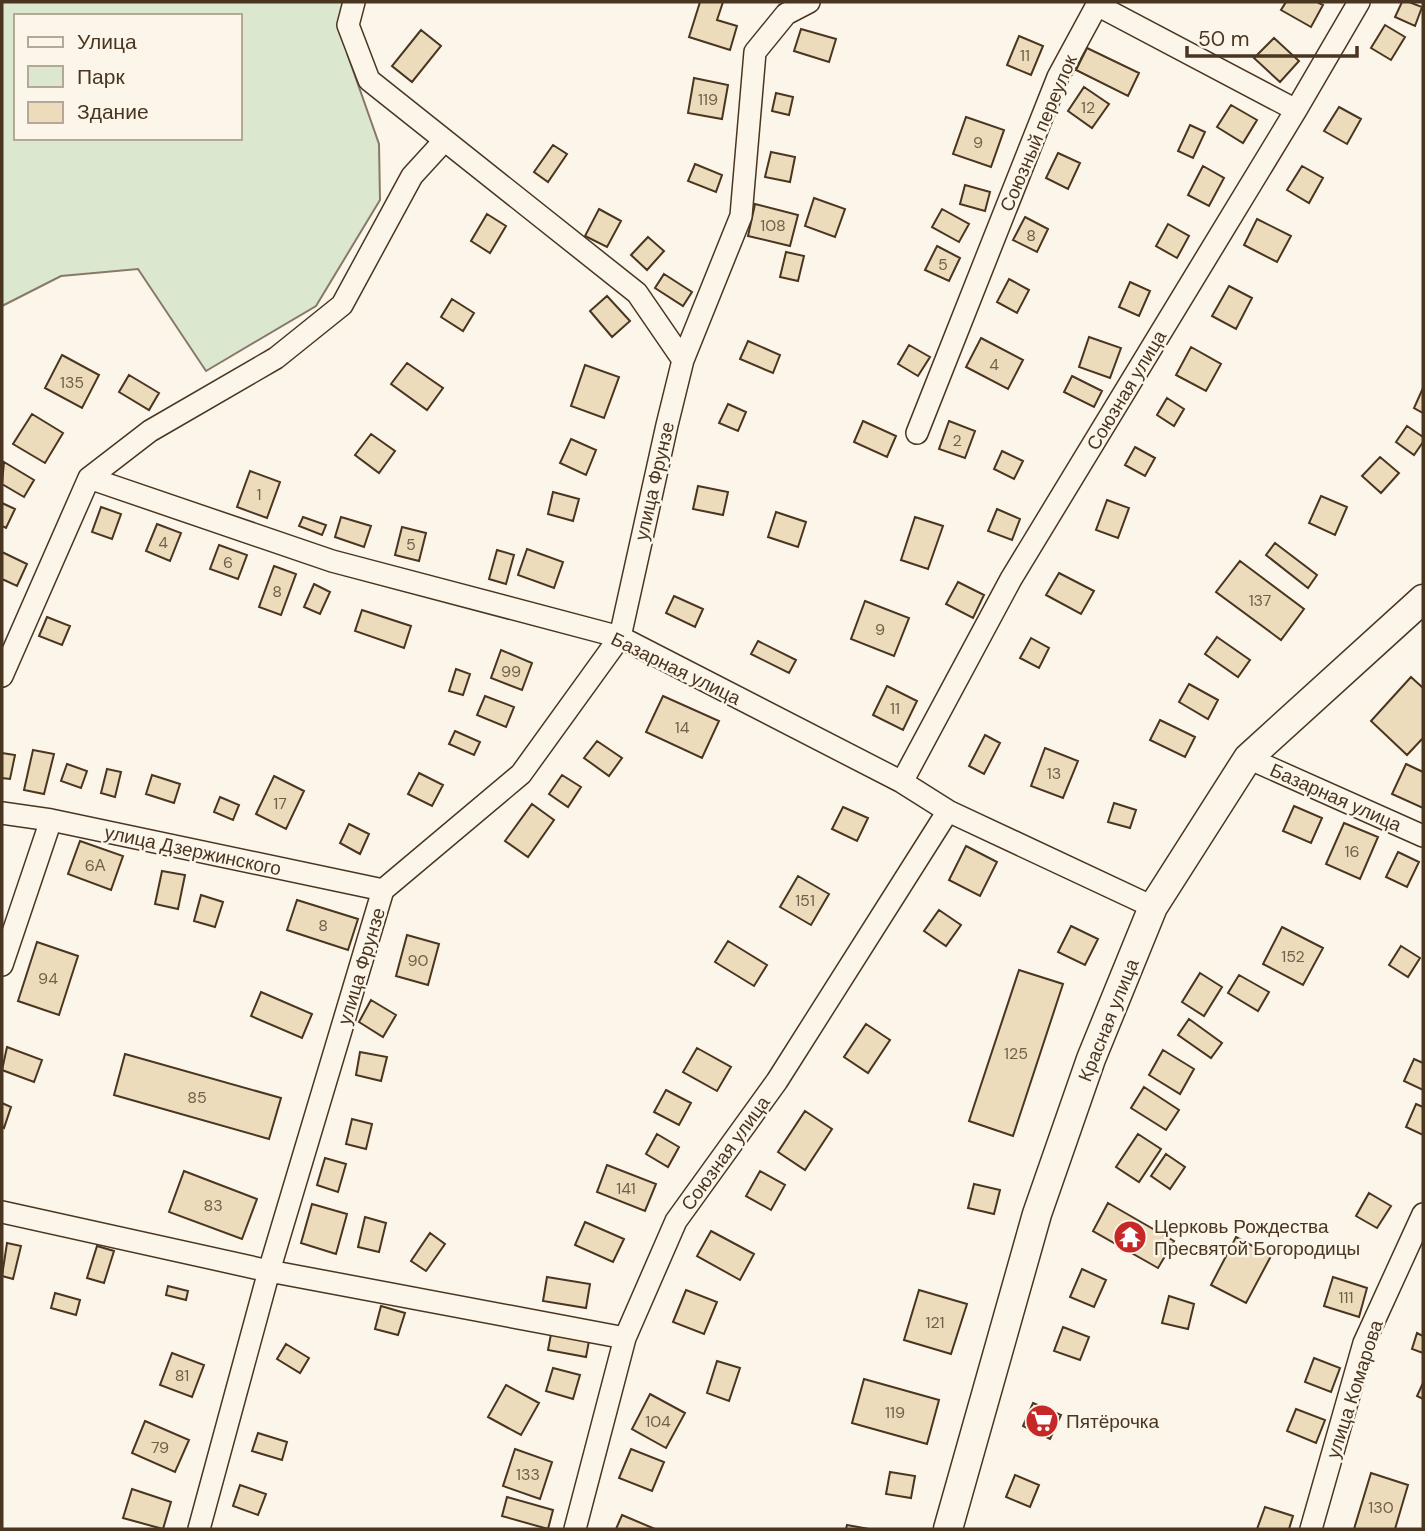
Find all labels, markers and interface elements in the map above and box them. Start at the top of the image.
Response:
legend [14,14,242,140]
scale bar [1187,14,1357,58]
text: 50 m [1198,25,1249,53]
text: Улица [77,28,137,56]
house number: 11 [1020,45,1030,66]
street label: Союзный переулок [994,50,1083,215]
text: Парк [77,63,125,91]
house number: 119 [698,89,718,110]
house number: 12 [1081,97,1095,118]
text: Здание [77,98,149,126]
house number: 9 [973,132,983,153]
house number: 108 [760,215,786,236]
house number: 8 [1026,225,1036,246]
house number: 5 [938,254,948,275]
street label: Союзная улица [1081,325,1172,455]
house number: 4 [989,354,999,375]
house number: 135 [60,372,84,393]
street label: улица Фрунзе [629,419,680,543]
house number: 2 [952,430,962,451]
house number: 1 [257,484,262,505]
house number: 4 [158,532,168,553]
house number: 5 [406,534,416,555]
house number: 6 [223,552,233,573]
house number: 8 [272,581,282,602]
house number: 137 [1249,590,1271,611]
house number: 9 [875,619,885,640]
street label: Базарная улица [607,626,745,711]
house number: 99 [501,661,521,682]
house number: 11 [890,698,900,719]
house number: 14 [675,717,690,738]
street label: Базарная улица [1266,757,1406,838]
house number: 13 [1047,763,1061,784]
house number: 17 [273,793,287,814]
street label: улица Дзержинского [102,820,283,881]
house number: 16 [1344,841,1360,862]
house number: 6А [85,855,106,876]
house number: 151 [795,890,815,911]
street label: улица Фрунзе [332,905,391,1028]
house number: 8 [318,915,328,936]
house number: 152 [1281,946,1305,967]
house number: 90 [408,950,429,971]
street label: Красная улица [1072,955,1145,1085]
house number: 94 [38,968,58,989]
house number: 125 [1004,1043,1028,1064]
house number: 85 [187,1087,207,1108]
street label: Союзная улица [675,1091,776,1216]
house number: 141 [616,1178,636,1199]
house number: 83 [203,1195,223,1216]
place label: Церковь Рождества Пресвятой Богородицы [1154,1214,1360,1261]
temple icon: Церковь Рождества Пресвятой Богородицы [1111,1218,1149,1256]
house number: 111 [1339,1287,1353,1308]
house number: 121 [925,1312,945,1333]
street label: улица Комарова [1320,1316,1389,1462]
house number: 81 [175,1365,189,1386]
house number: 119 [885,1402,905,1423]
supermarket icon: Пятёрочка [1023,1402,1061,1440]
place label: Пятёрочка [1066,1409,1160,1434]
house number: 104 [645,1411,671,1432]
house number: 79 [151,1437,169,1458]
house number: 133 [516,1464,540,1485]
house number: 130 [1368,1497,1394,1518]

